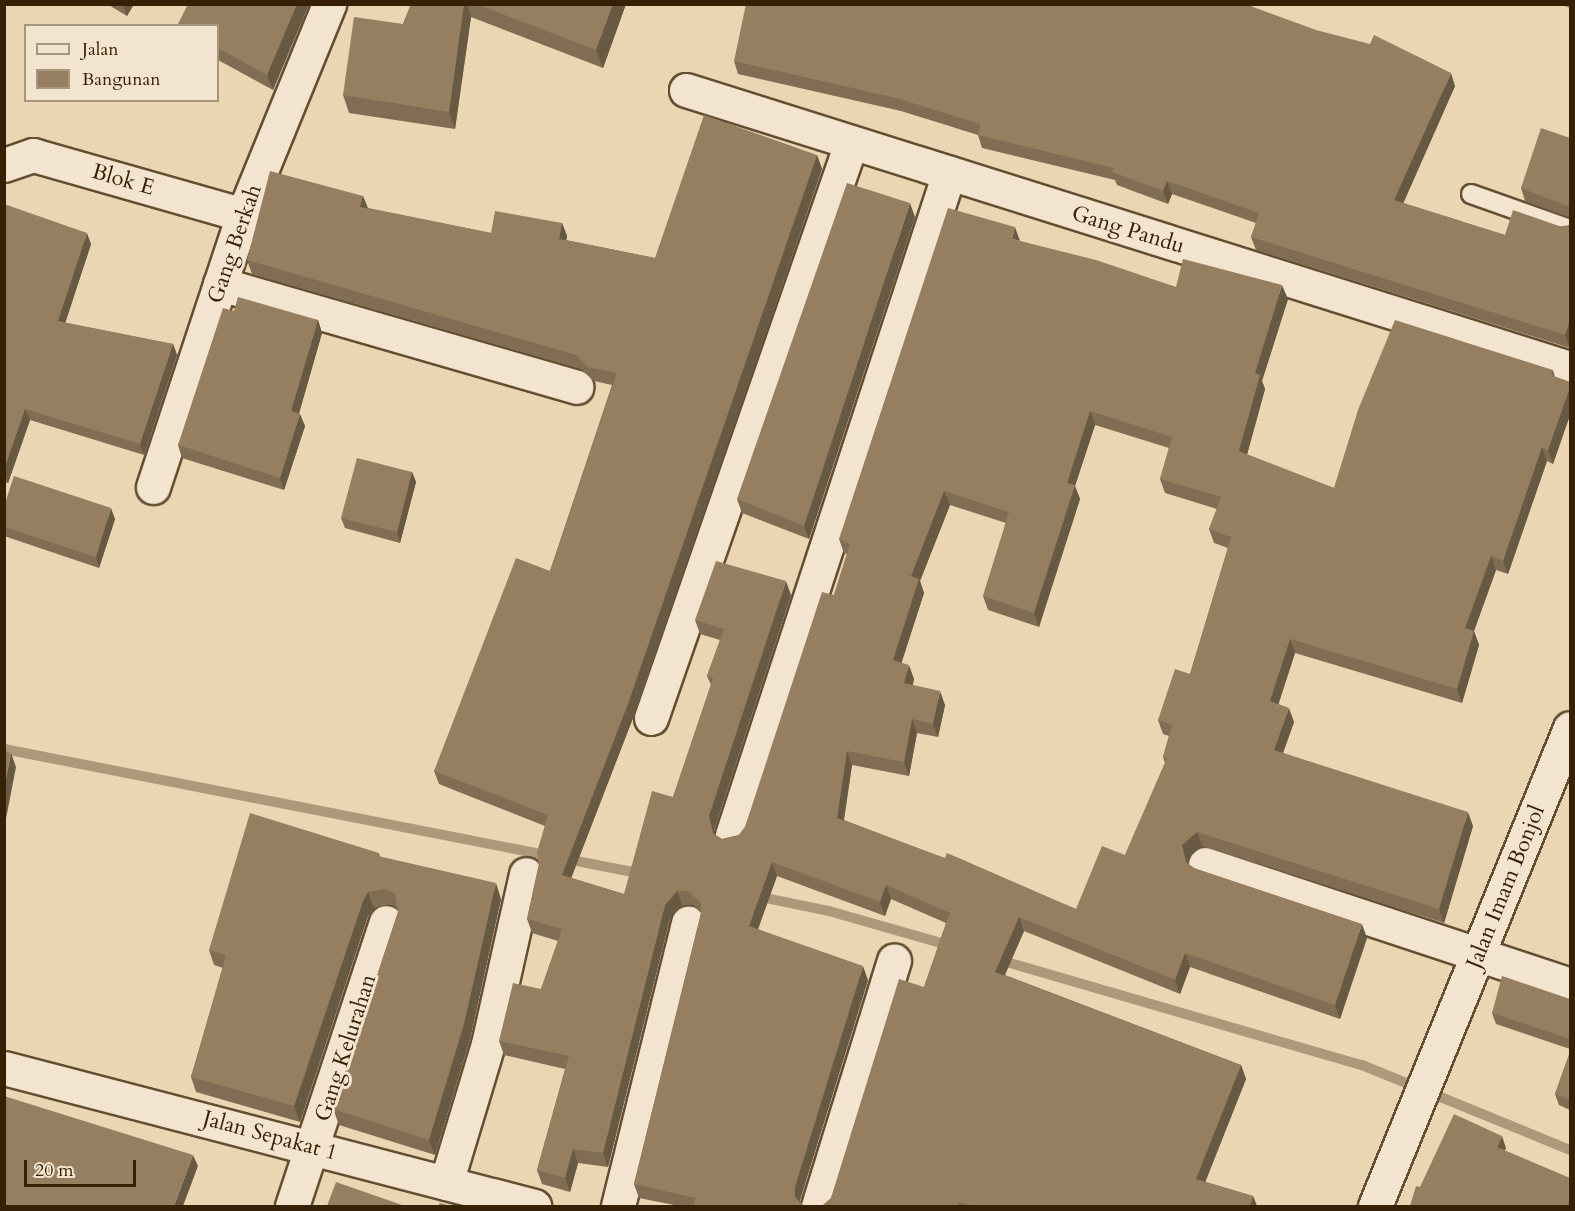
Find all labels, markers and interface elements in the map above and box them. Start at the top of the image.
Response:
legend [24,24,219,102]
text: Jalan [82,37,118,62]
text: Bangunan [82,67,160,92]
street label: Blok E [89,159,157,201]
street label: Gang Berkah [202,181,268,307]
street label: Gang Pandu [1068,200,1188,260]
street label: Jalan Imam Bonjol [1461,802,1551,972]
street label: Gang Kelurahan [310,971,382,1125]
street label: Jalan Sepakat 1 [200,1105,340,1167]
scale bar [27,1148,140,1186]
text: 20 m [35,1158,74,1183]

